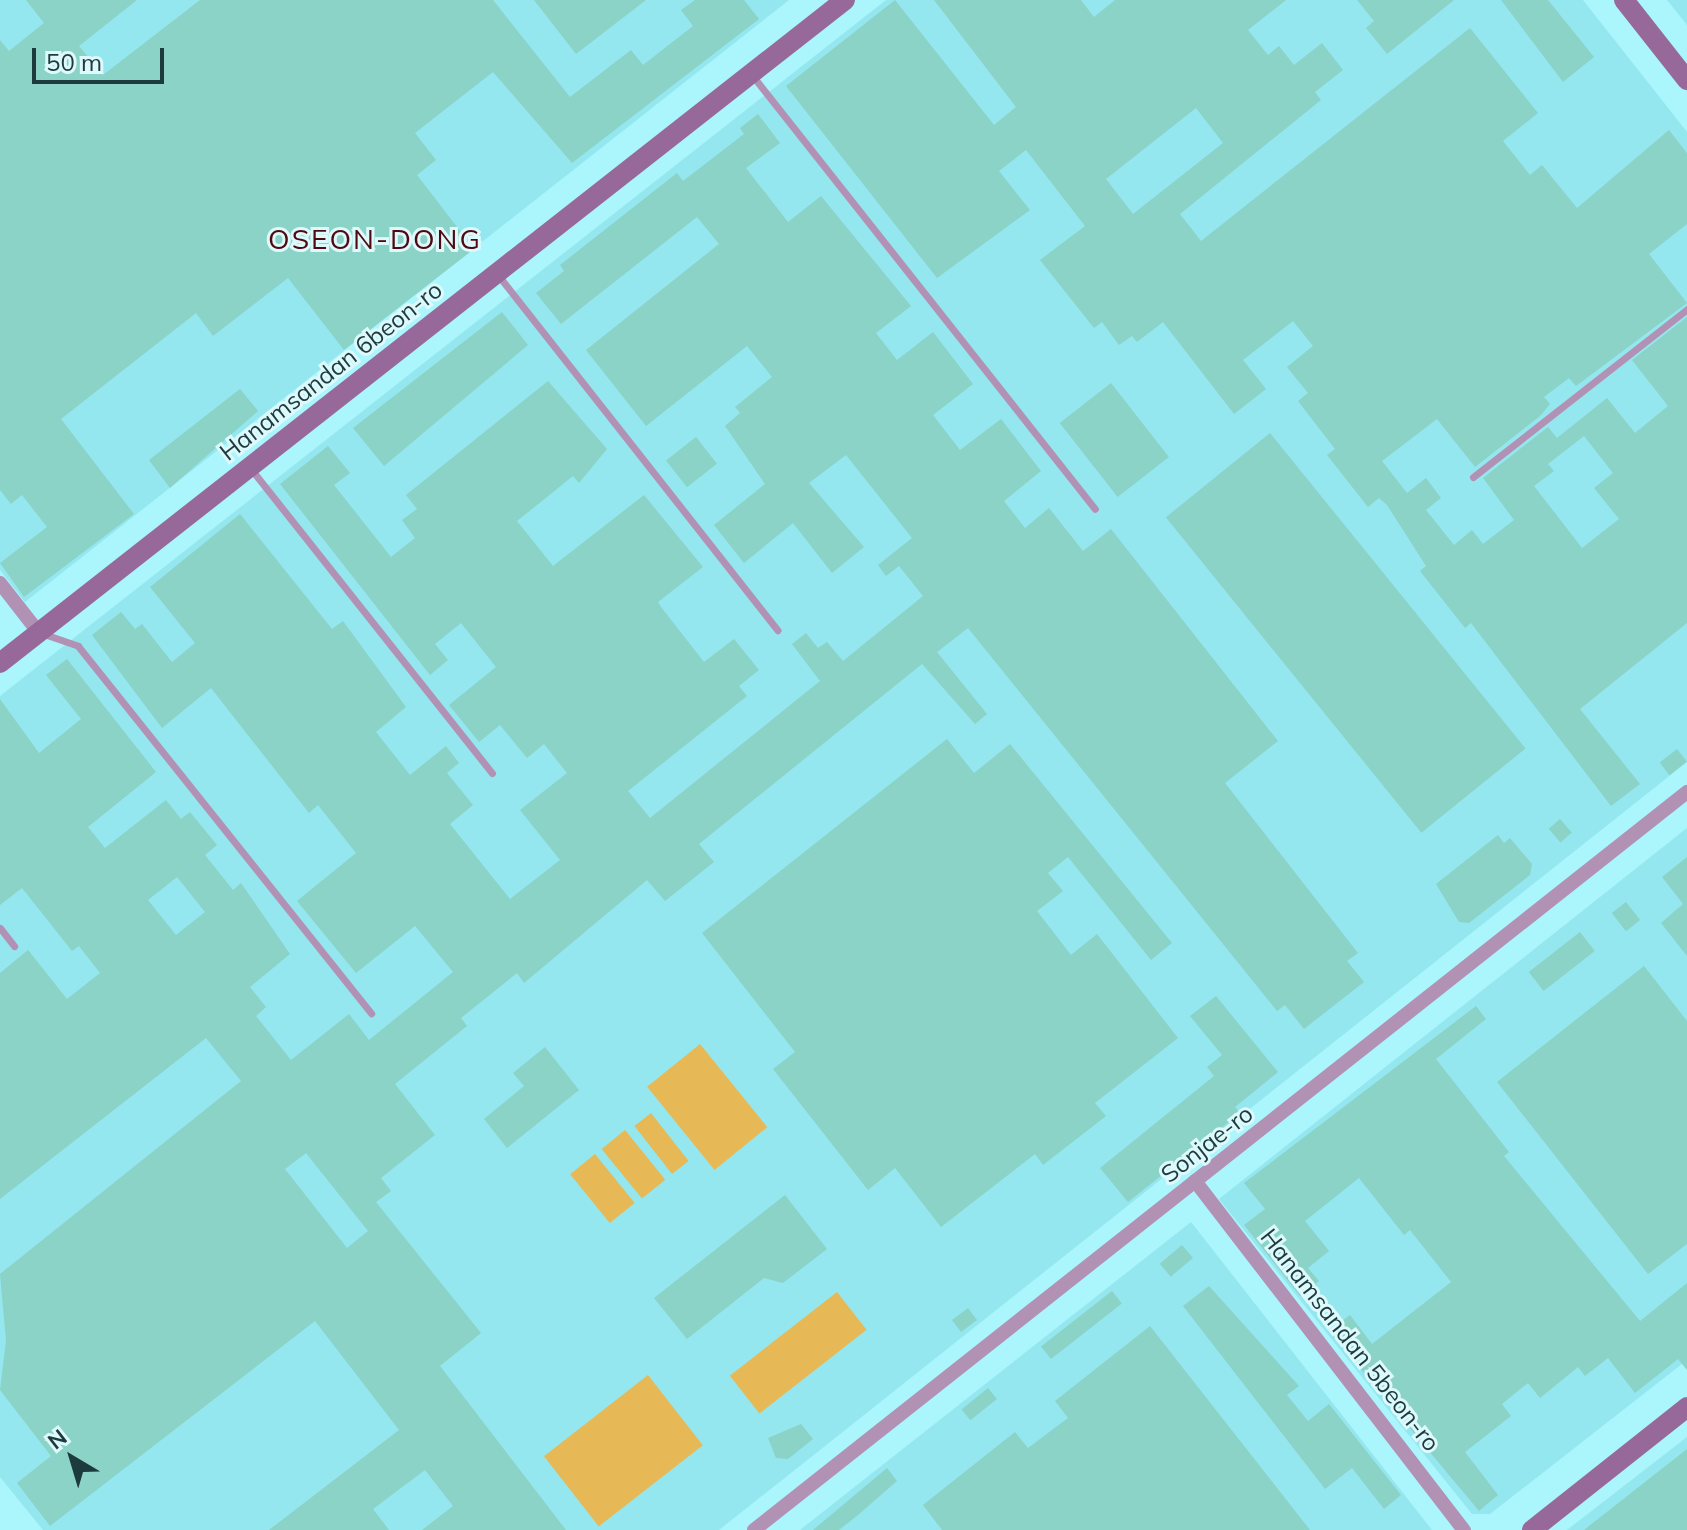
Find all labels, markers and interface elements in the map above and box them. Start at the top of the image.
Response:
scale bar [36,32,168,82]
text: 50 m [46,47,102,77]
district label: OSEON-DONG [268,222,482,256]
street label: Hanamsandan 6beon-ro [214,275,448,467]
street label: Sonjae-ro [1155,1099,1259,1189]
street label: Hanamsandan 5beon-ro [1254,1223,1446,1457]
north arrow [32,1418,112,1498]
text: N [42,1423,72,1455]

